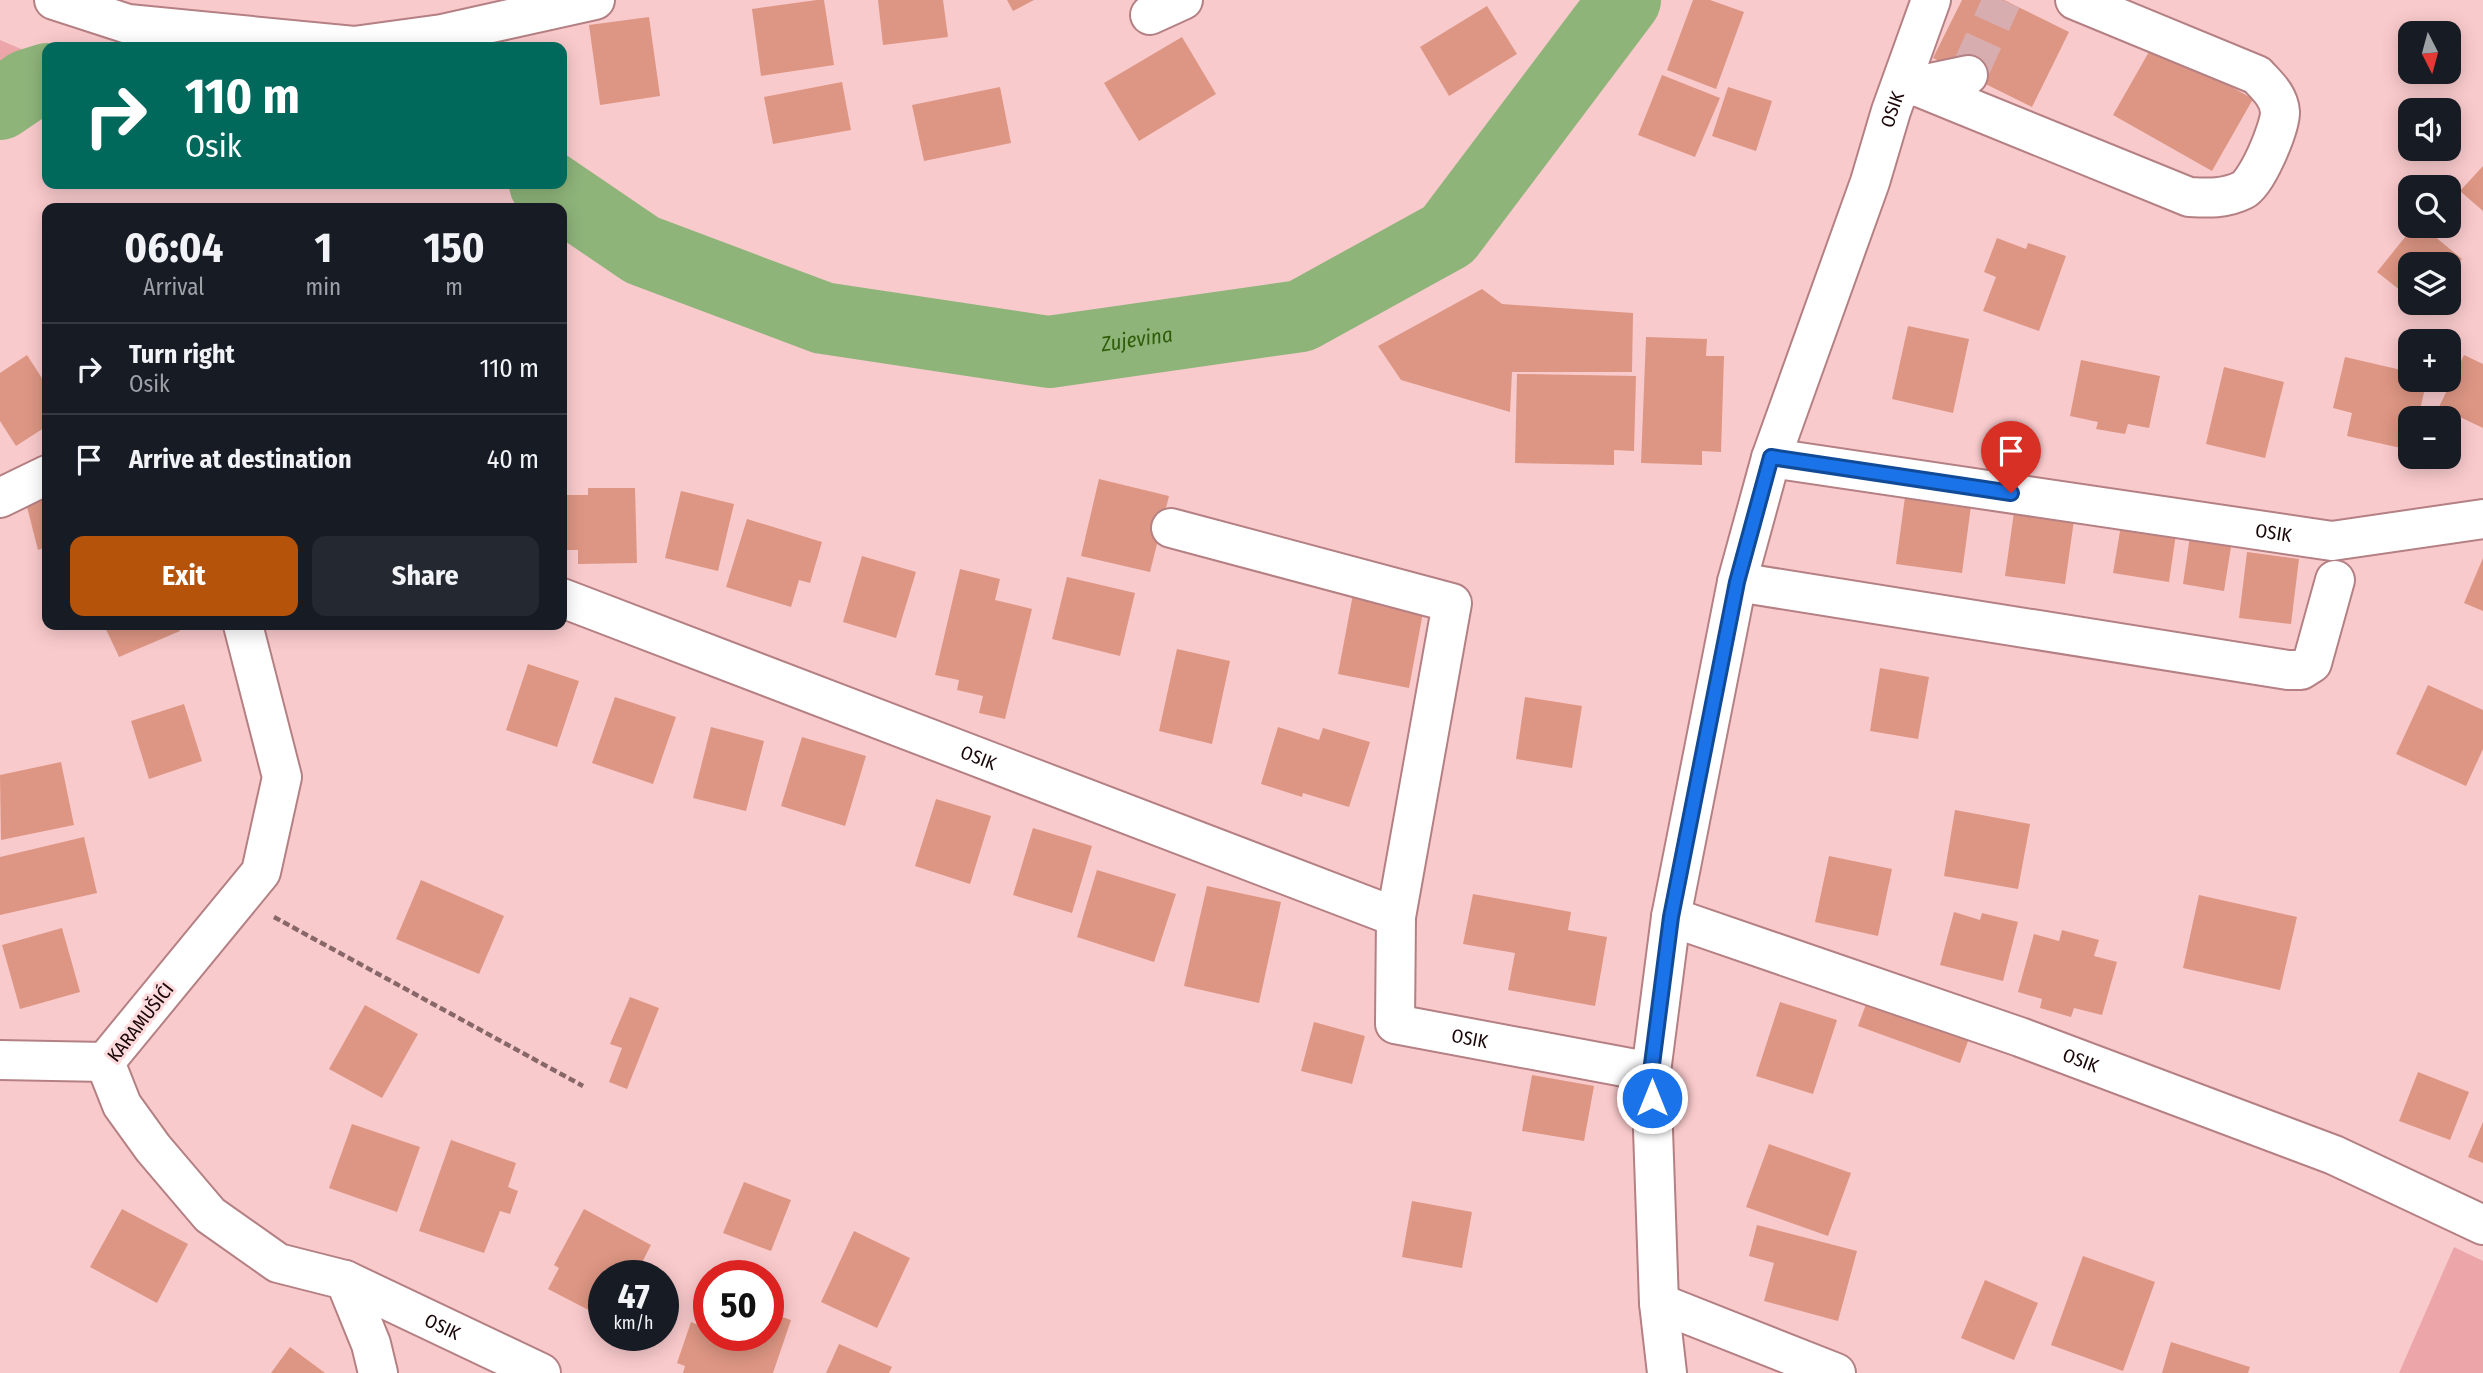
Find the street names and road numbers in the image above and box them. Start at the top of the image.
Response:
street label: OSIK [1876,88,1909,130]
street label: OSIK [2254,519,2294,547]
street label: OSIK [957,741,1000,775]
street label: KARAMUŠIĆI [102,978,178,1066]
street label: OSIK [1450,1024,1491,1053]
street label: OSIK [2060,1043,2103,1078]
street label: OSIK [421,1309,465,1345]

